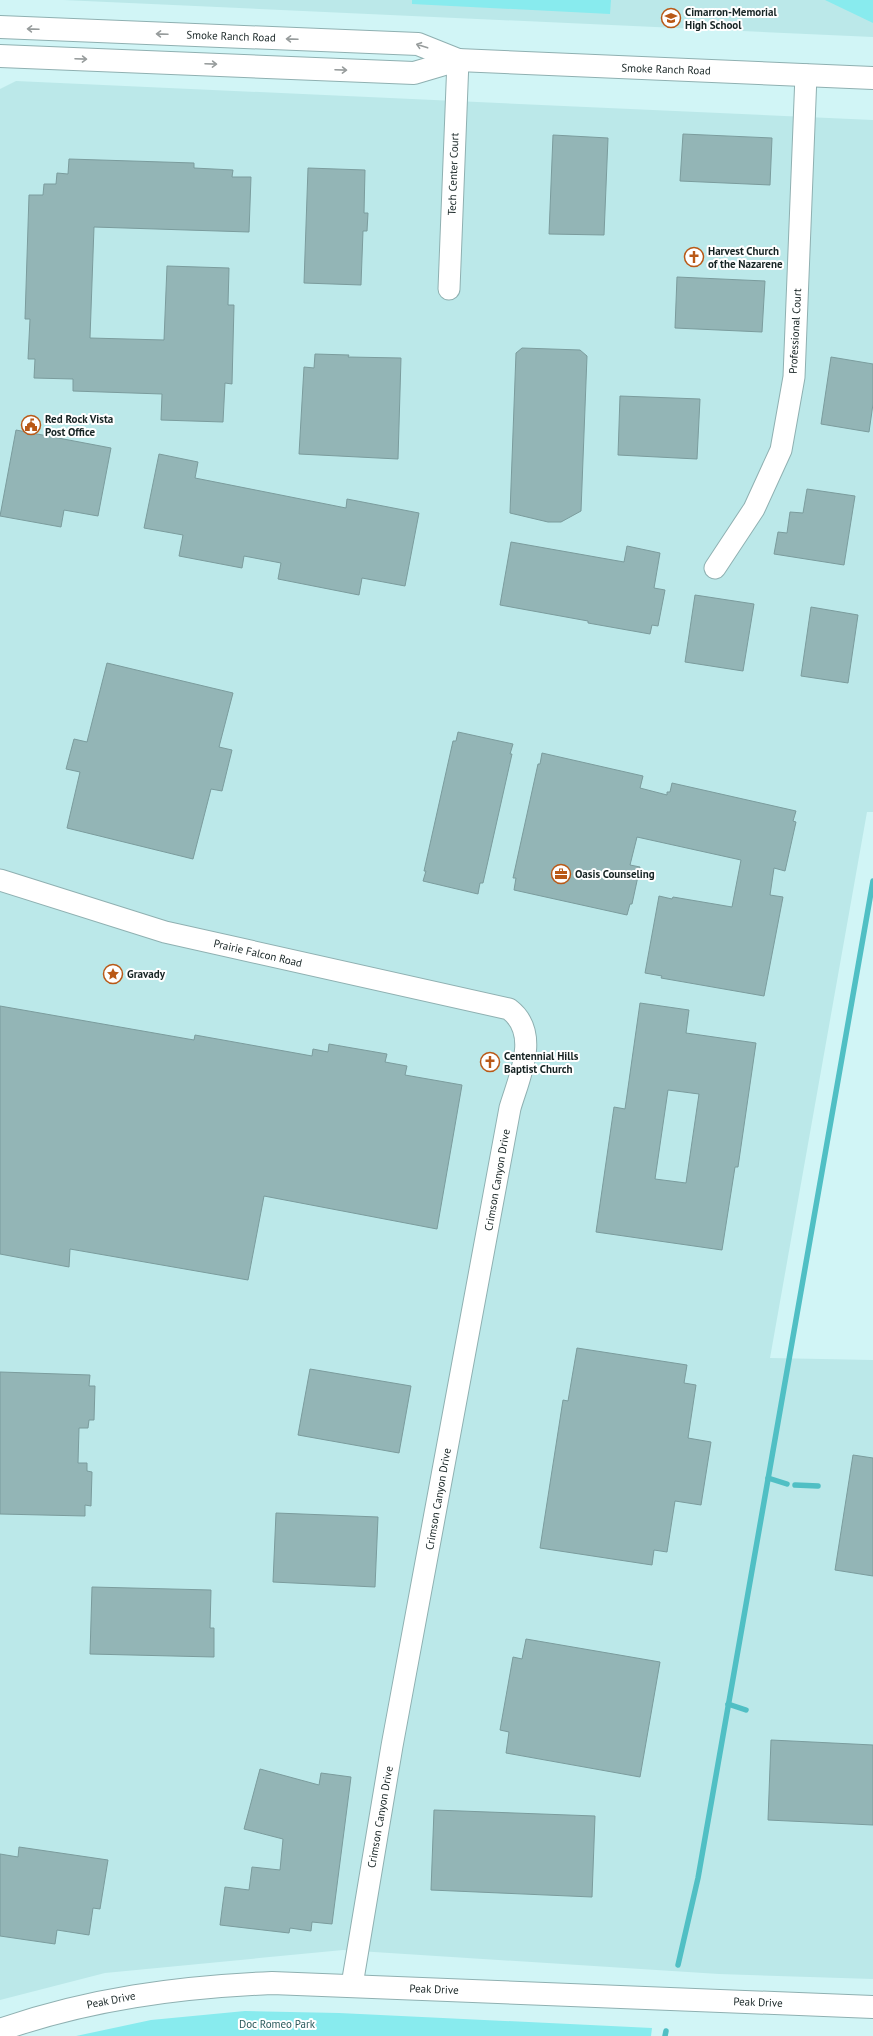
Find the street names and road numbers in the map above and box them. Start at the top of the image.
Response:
street label: Smoke Ranch Road [186,27,276,45]
street label: Smoke Ranch Road [621,60,711,78]
street label: Tech Center Court [445,132,461,216]
street label: Professional Court [786,288,804,374]
street label: Prairie Falcon Road [212,936,304,970]
street label: Crimson Canyon Drive [481,1128,513,1232]
street label: Crimson Canyon Drive [422,1447,454,1551]
street label: Crimson Canyon Drive [364,1765,396,1869]
street label: Peak Drive [409,1981,459,1997]
street label: Peak Drive [85,1988,137,2012]
street label: Peak Drive [733,1994,783,2010]

